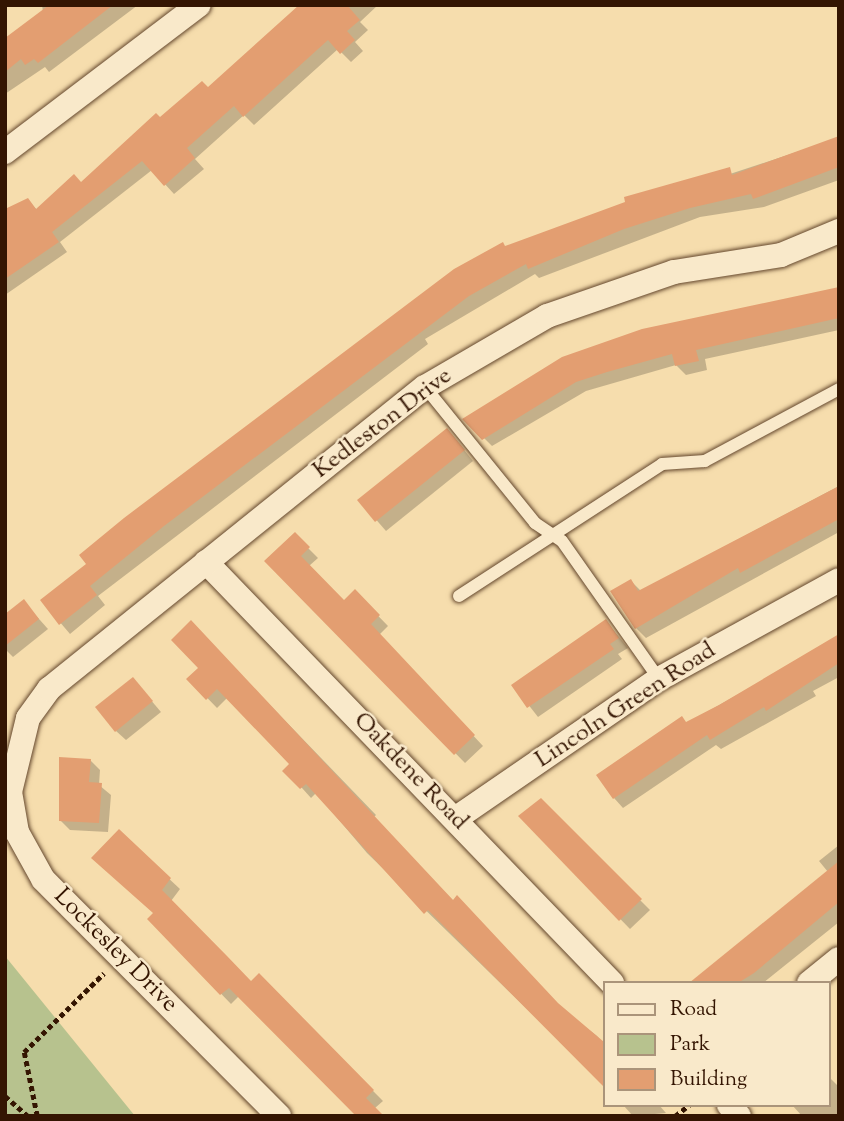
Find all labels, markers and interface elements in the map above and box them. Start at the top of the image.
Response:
street label: Kedleston Drive [308,362,458,486]
street label: Lincoln Green Road [530,637,722,775]
street label: Oakdene Road [347,707,473,837]
street label: Lockesley Drive [47,883,183,1019]
legend [602,981,830,1107]
text: Road [670,995,717,1025]
text: Park [670,1030,710,1060]
text: Building [670,1065,747,1095]

